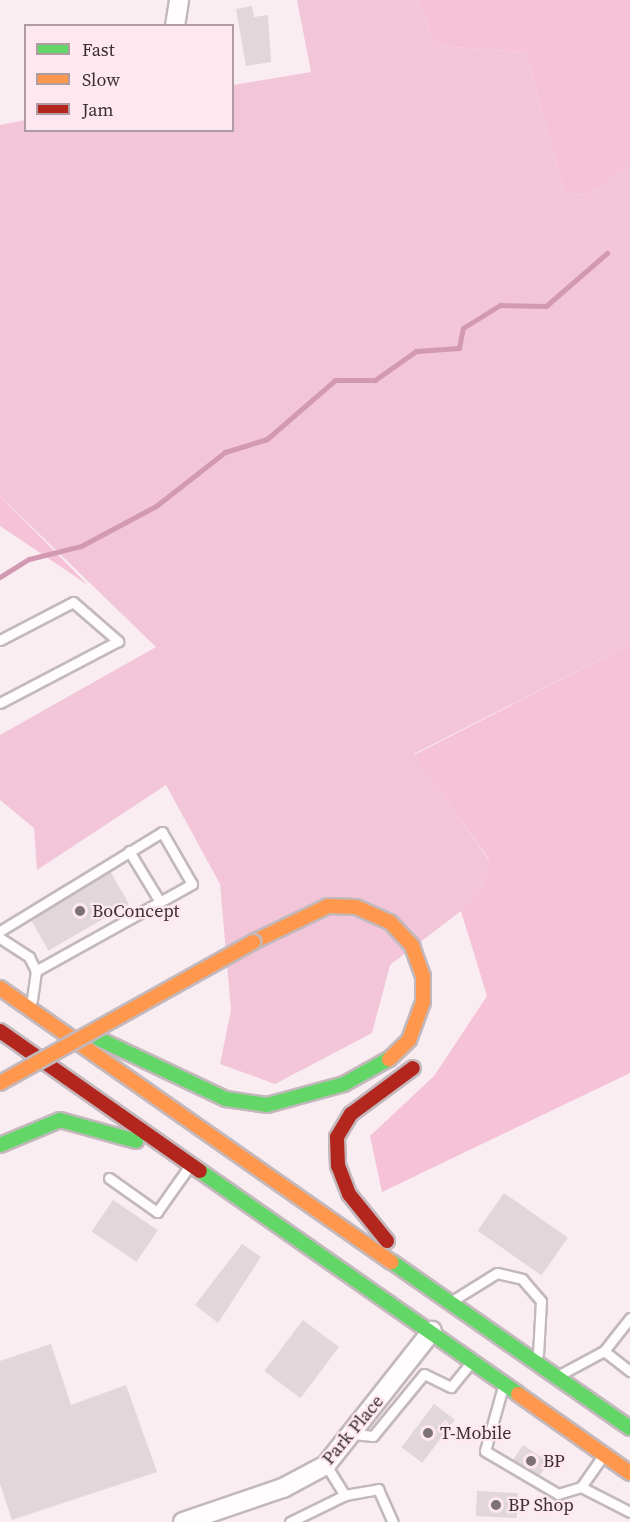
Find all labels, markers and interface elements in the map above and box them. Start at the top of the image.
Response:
legend [24,24,234,132]
text: Fast [82,37,115,62]
text: Slow [82,67,120,92]
text: Jam [82,97,114,122]
place label: BoConcept [92,900,179,922]
marker: BoConcept [73,904,87,918]
street label: Park Place [318,1391,388,1469]
place label: T-Mobile [440,1422,511,1444]
marker: T-Mobile [421,1426,435,1440]
place label: BP [543,1450,564,1472]
marker: BP [524,1454,538,1468]
place label: BP Shop [508,1494,574,1516]
marker: BP Shop [489,1498,503,1512]

